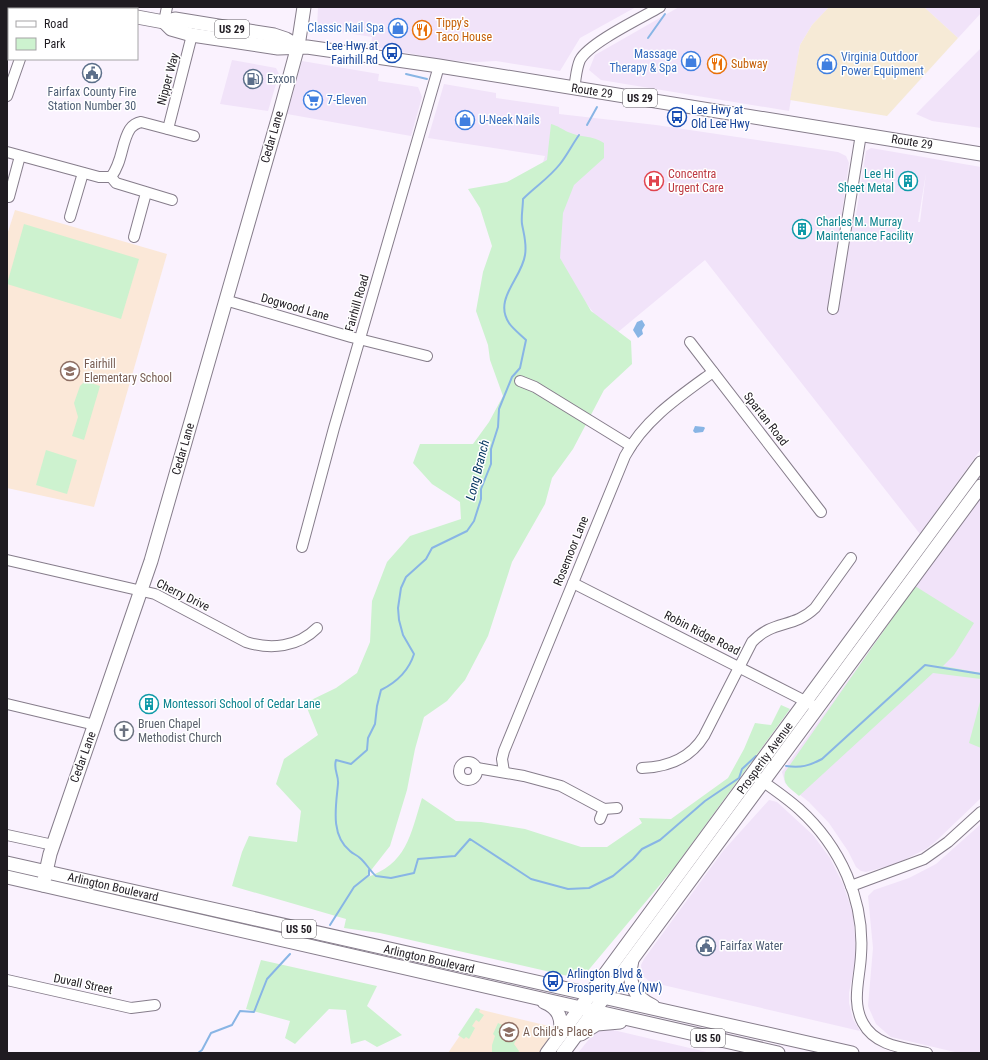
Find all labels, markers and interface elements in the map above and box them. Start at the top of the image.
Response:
legend [8,8,138,60]
place label: Tippy's Taco House [436,16,492,44]
text: Road [44,17,68,31]
shop icon: Classic Nail Spa [387,17,409,39]
restaurant icon: Tippy's Taco House [411,19,433,41]
road number: US 29 [215,20,249,38]
place label: Classic Nail Spa [307,21,384,35]
text: Park [44,37,66,51]
place label: Lee Hwy at Fairhill Rd [326,39,378,67]
bus stop icon: Lee Hwy at Fairhill Rd [381,42,403,64]
place label: Massage Therapy & Spa [609,47,677,75]
shop icon: Massage Therapy & Spa [680,50,702,72]
place label: Virginia Outdoor Power Equipment [841,50,924,78]
street label: Nipper Way [154,51,182,107]
restaurant icon: Subway [706,53,728,75]
shop icon: Virginia Outdoor Power Equipment [816,53,838,75]
place label: Subway [731,57,767,71]
public building icon: Fairfax County Fire Station Number 30 [81,62,103,84]
fuel station icon: Exxon [242,68,264,90]
place label: Exxon [267,72,295,86]
street label: Route 29 [570,81,614,101]
place label: Fairfax County Fire Station Number 30 [48,85,137,113]
supermarket icon: 7-Eleven [302,89,324,111]
road number: US 29 [623,89,657,107]
place label: 7-Eleven [327,93,367,107]
place label: Lee Hwy at Old Lee Hwy [691,103,750,131]
bus stop icon: Lee Hwy at Old Lee Hwy [666,106,688,128]
street label: Cedar Lane [258,109,286,165]
shop icon: U-Neek Nails [454,109,476,131]
place label: U-Neek Nails [479,113,540,127]
street label: Route 29 [890,132,934,152]
place label: Concentra Urgent Care [668,167,724,195]
place label: Lee Hi Sheet Metal [838,167,894,195]
hospital icon: Concentra Urgent Care [643,170,665,192]
building icon: Lee Hi Sheet Metal [897,170,919,192]
place label: Charles M. Murray Maintenance Facility [816,215,914,243]
building icon: Charles M. Murray Maintenance Facility [791,218,813,240]
street label: Fairhill Road [342,273,372,333]
street label: Dogwood Lane [259,291,331,324]
place label: Fairhill Elementary School [84,357,172,385]
school or university icon: Fairhill Elementary School [59,360,81,382]
street label: Spartan Road [741,390,791,448]
street label: Cedar Lane [169,421,197,477]
water label: Long Branch [463,438,492,502]
street label: Rosemoor Lane [551,514,591,588]
street label: Cherry Drive [154,576,212,614]
street label: Robin Ridge Road [662,608,742,658]
building icon: Montessori School of Cedar Lane [138,693,160,715]
place label: Montessori School of Cedar Lane [163,697,321,711]
place label: Bruen Chapel Methodist Church [138,717,222,745]
street label: Prosperity Avenue [734,719,796,797]
church icon: Bruen Chapel Methodist Church [113,720,135,742]
street label: Cedar Lane [67,729,99,785]
street label: Arlington Boulevard [66,870,160,904]
road number: US 50 [282,920,316,938]
public building icon: Fairfax Water [695,935,717,957]
place label: Fairfax Water [720,939,783,953]
street label: Arlington Boulevard [382,942,476,976]
place label: Arlington Blvd & Prosperity Ave (NW) [567,967,662,995]
bus stop icon: Arlington Blvd & Prosperity Ave (NW) [542,970,564,992]
street label: Duvall Street [52,971,114,997]
school or university icon: A Child's Place [498,1021,520,1043]
place label: A Child's Place [523,1025,593,1039]
road number: US 50 [691,1029,725,1047]

